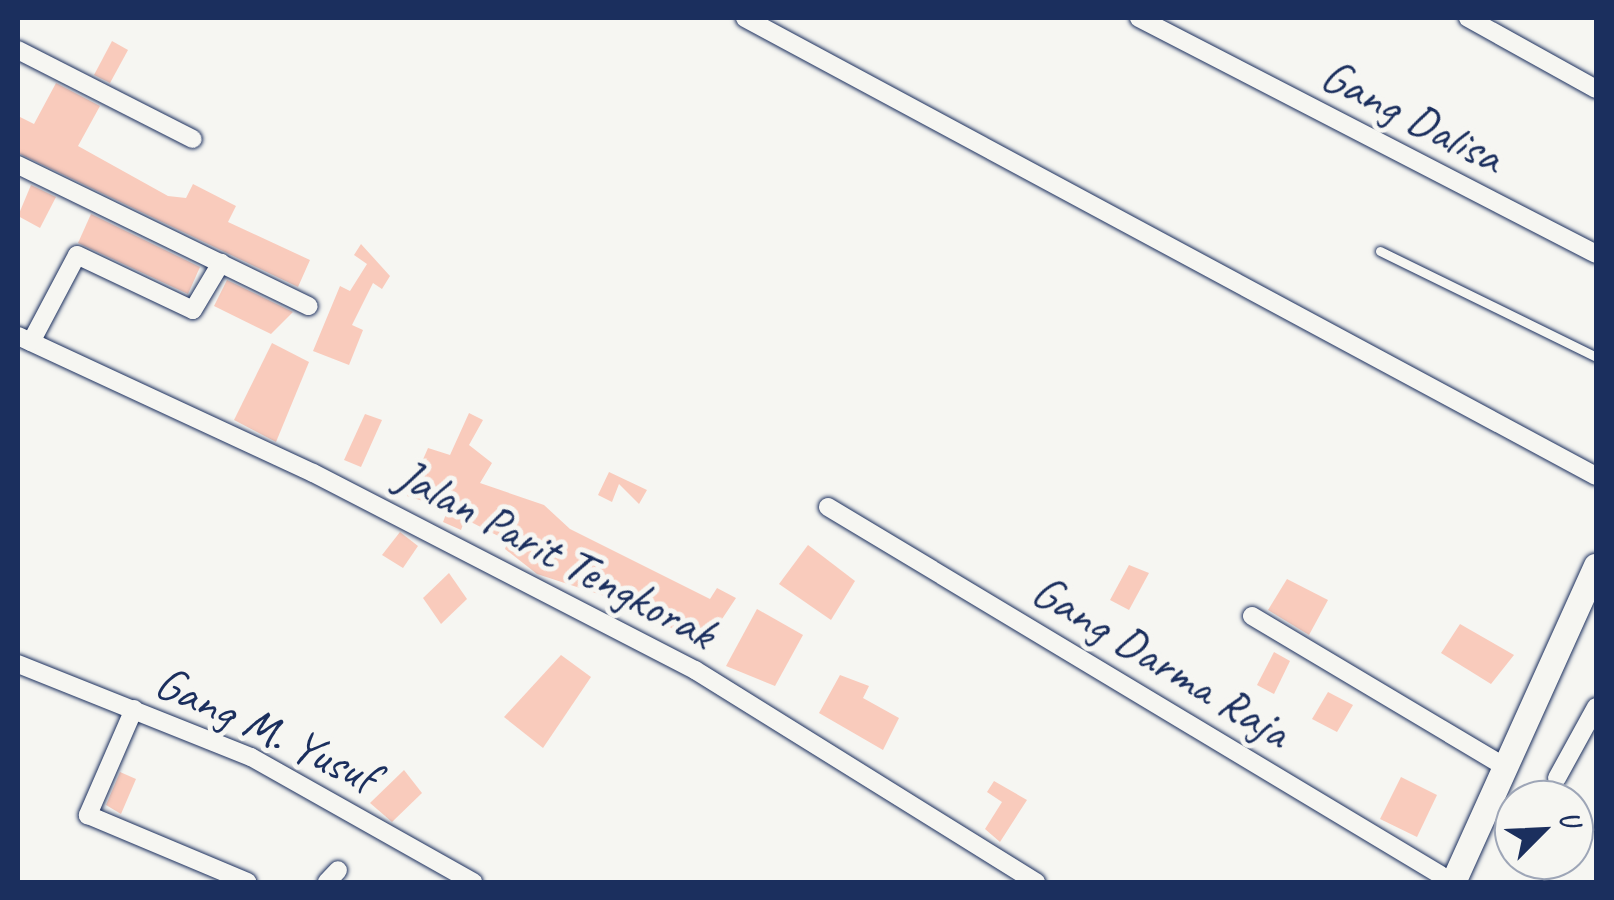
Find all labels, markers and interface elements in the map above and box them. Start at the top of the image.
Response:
street label: Gang Dalisa [1311,46,1513,186]
street label: Jalan Parit Tengkorak [387,446,725,662]
street label: Gang Darma Raja [1019,560,1303,762]
street label: Gang M. Yusuf [146,653,386,805]
north arrow [1494,780,1594,880]
text: U [1551,805,1589,832]

